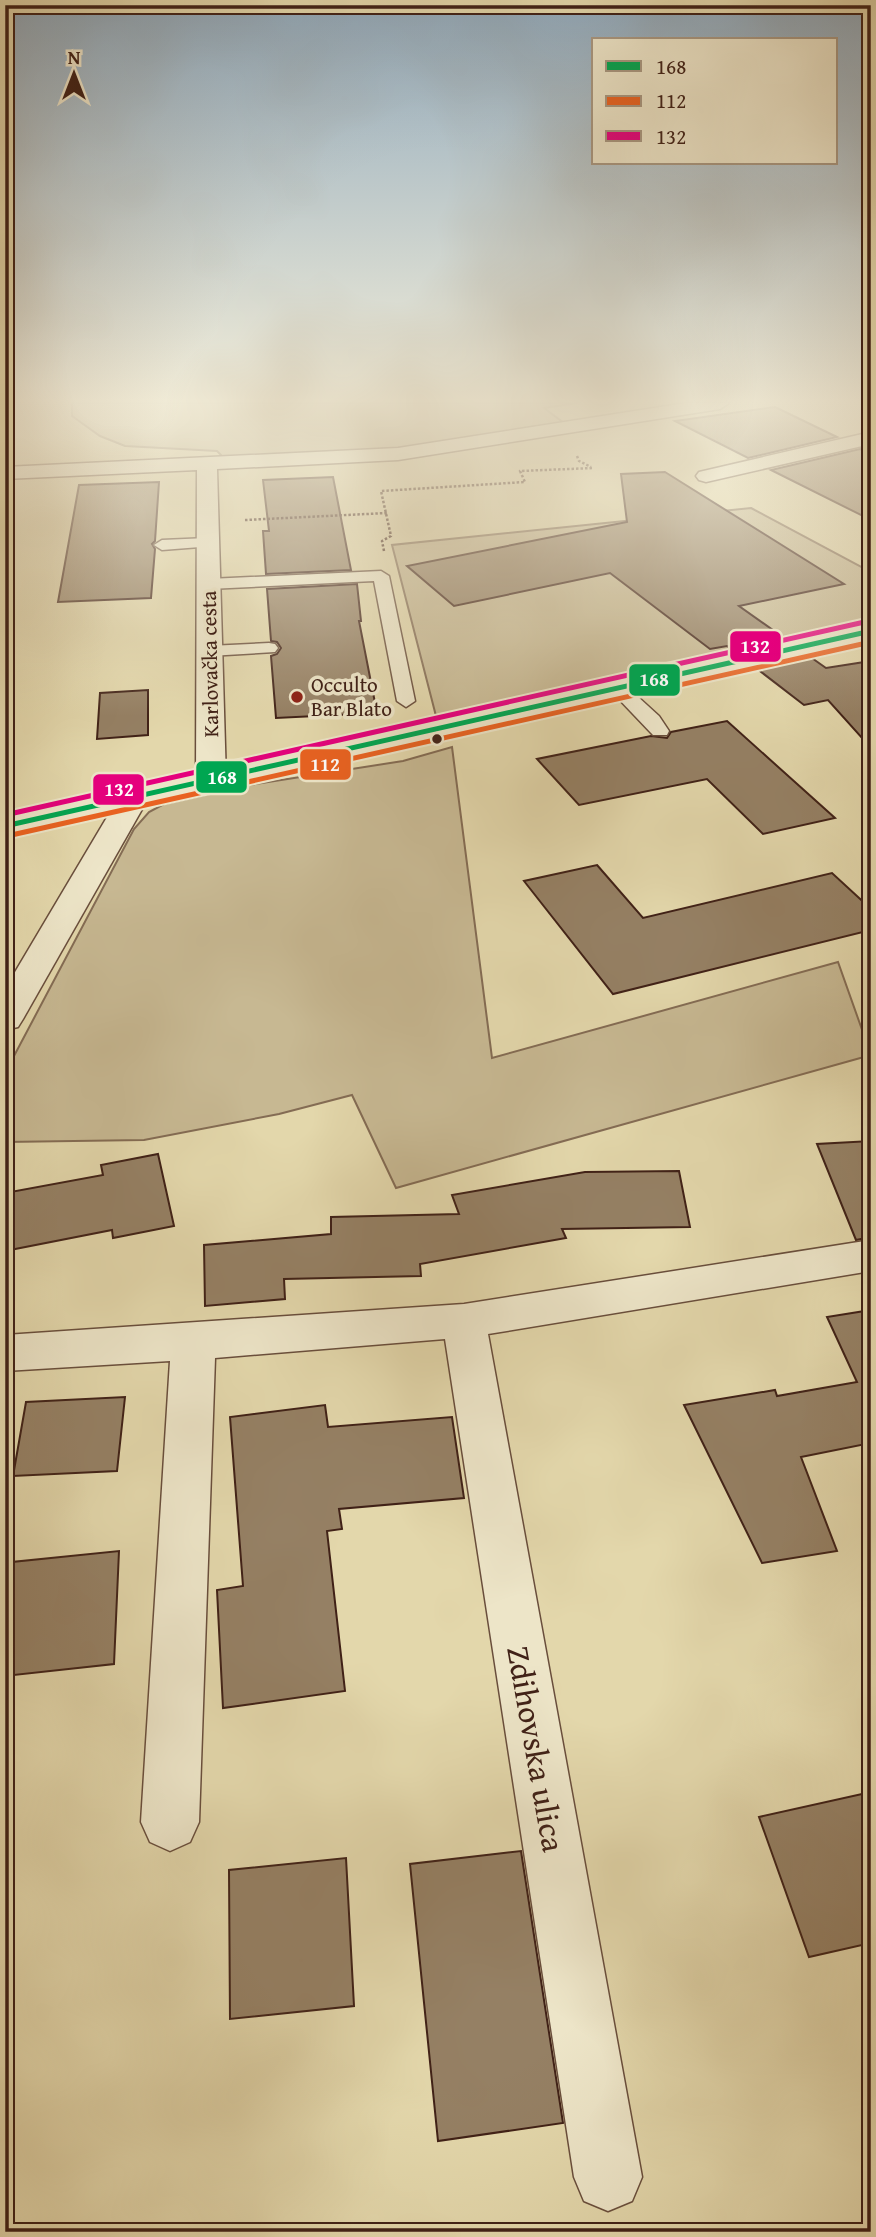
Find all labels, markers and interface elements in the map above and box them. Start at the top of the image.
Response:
north arrow [38,38,108,108]
legend [592,38,838,164]
text: N [68,43,81,71]
text: 168 [656,51,686,82]
text: 112 [656,85,686,116]
text: 132 [656,121,686,152]
street label: Karlovačka cesta [193,590,226,738]
line badge: 132 [729,630,782,663]
text: 132 [740,632,770,660]
line badge: 168 [628,663,681,697]
text: 168 [639,665,669,693]
place label: Occulto Bar Blato [311,669,392,724]
marker: Occulto Bar Blato [289,689,305,705]
unlabelled marker [430,732,444,746]
line badge: 112 [299,748,352,781]
text: 112 [310,750,340,778]
line badge: 168 [195,760,248,794]
text: 168 [207,763,237,791]
line badge: 132 [92,773,145,806]
text: 132 [104,775,134,803]
street label: Zdihovska ulica [495,1642,578,1856]

